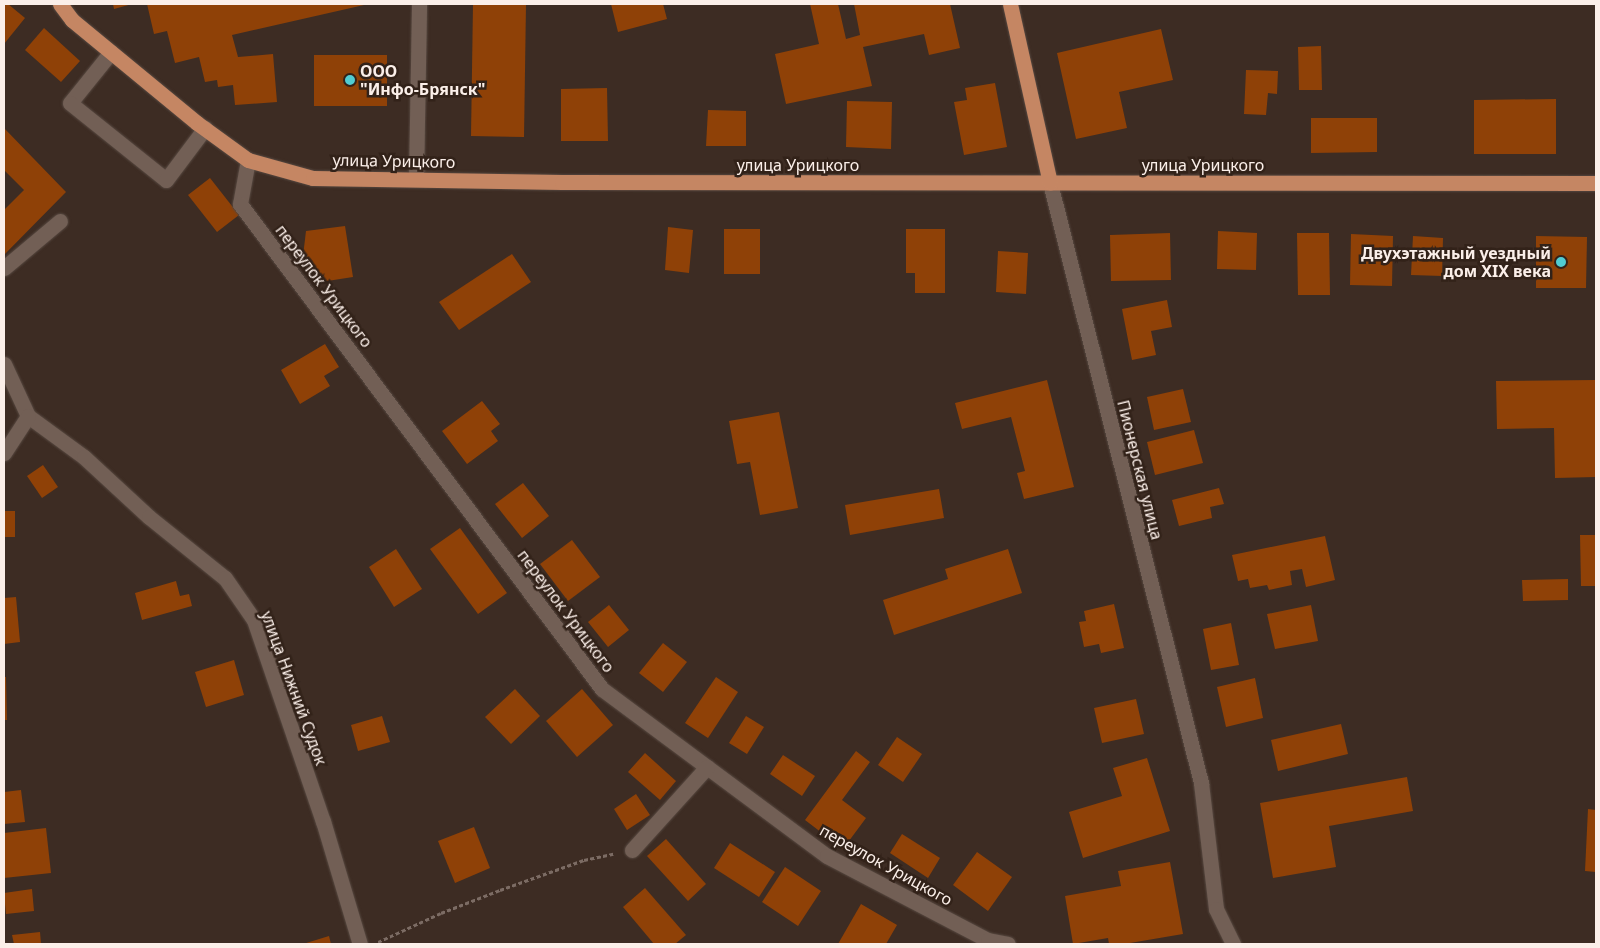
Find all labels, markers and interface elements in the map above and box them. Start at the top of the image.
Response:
place label: ООО "Инфо-Брянск" [360,61,485,99]
marker: ООО "Инфо-Брянск" [344,74,356,86]
street label: улица Урицкого [332,150,456,172]
street label: улица Урицкого [737,155,859,175]
street label: улица Урицкого [1142,155,1264,175]
street label: переулок Урицкого [272,221,376,351]
place label: Двухэтажный уездный дом XIX века [1361,243,1551,281]
marker: Двухэтажный уездный дом XIX века [1555,256,1567,268]
street label: Пионерская улица [1113,398,1167,542]
street label: переулок Урицкого [514,546,618,676]
street label: улица Нижний Судок [257,608,331,768]
street label: переулок Урицкого [816,821,956,909]

